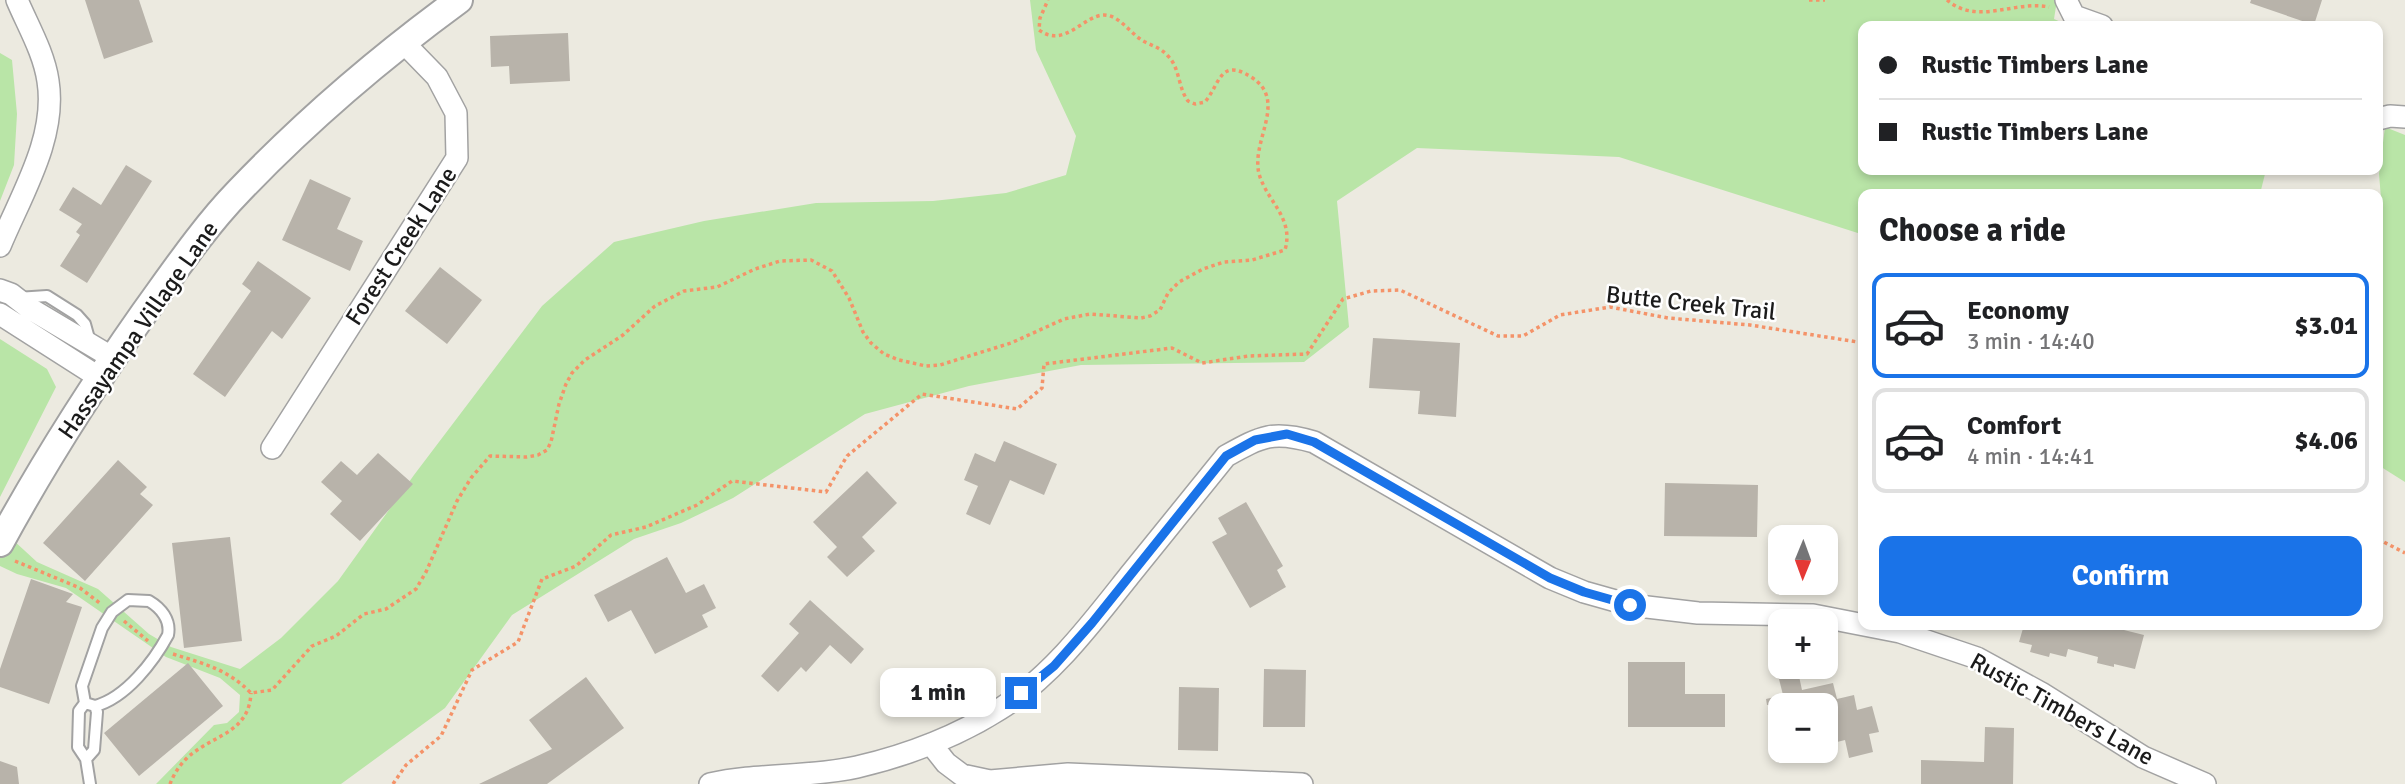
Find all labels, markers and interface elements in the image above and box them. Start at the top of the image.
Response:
text: Rustic Timbers Lane [1921,49,2148,81]
text: Rustic Timbers Lane [1921,116,2148,148]
street label: Forest Creek Lane [339,161,463,331]
text: Choose a ride [1879,211,2066,250]
street label: Hassayampa Village Lane [51,215,225,445]
street label: Butte Creek Trail [1604,279,1778,327]
icon: car [1883,294,1946,357]
text: Economy [1967,295,2069,327]
text: $3.01 [2294,310,2358,342]
text: 3 min · 14:40 [1967,327,2095,356]
icon: car [1883,409,1946,472]
text: Comfort [1967,410,2061,442]
text: $4.06 [2294,425,2358,457]
text: 4 min · 14:41 [1967,442,2095,471]
north arrow [1768,525,1838,595]
map controls [1768,525,1838,763]
button: Confirm [1879,536,2362,616]
route start [1614,589,1646,621]
button: + [1768,609,1838,679]
street label: Rustic Timbers Lane [1965,646,2159,772]
callout: 1 min [881,668,996,718]
route end [1005,677,1037,709]
text: 1 min [910,678,966,707]
button: − [1768,693,1838,763]

